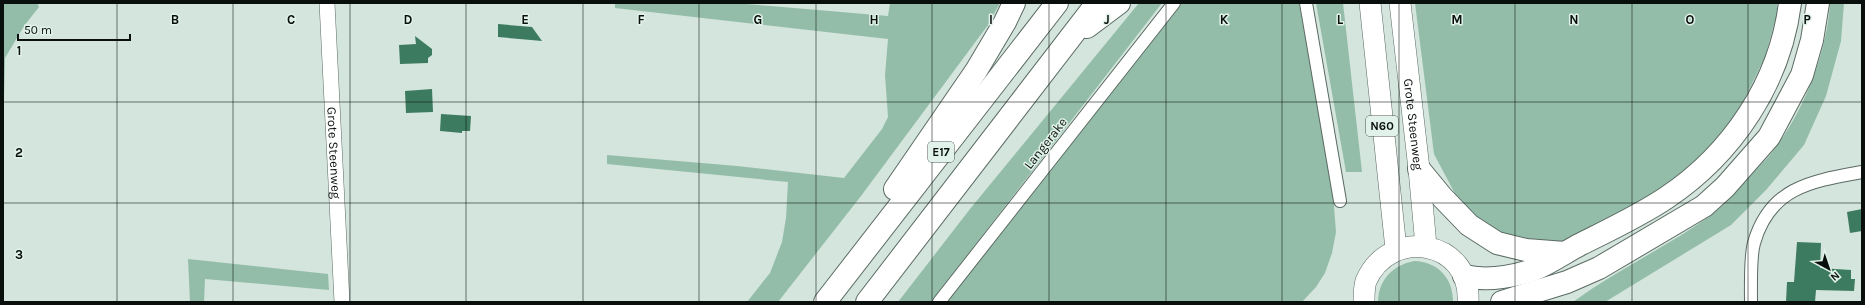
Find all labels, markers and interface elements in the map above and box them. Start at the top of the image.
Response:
text: B [171,12,179,27]
text: C [287,12,295,27]
text: D [404,12,413,27]
text: E [521,12,529,27]
text: F [637,12,645,27]
text: G [754,12,762,27]
text: H [869,12,879,27]
text: I [989,12,993,27]
text: J [1104,12,1110,27]
text: K [1220,12,1229,27]
text: L [1337,12,1344,27]
text: M [1451,12,1463,27]
text: N [1569,12,1579,27]
text: O [1686,12,1695,27]
text: P [1803,12,1811,27]
scale bar [18,16,130,42]
text: 50 m [24,23,52,37]
text: 1 [17,43,21,58]
street label: Grote Steenweg [1401,78,1426,172]
street label: Grote Steenweg [324,106,344,200]
street label: Langerake [1021,114,1070,172]
road number: N60 [1366,116,1398,136]
road number: E17 [928,142,954,162]
text: 2 [15,145,23,160]
text: 3 [15,247,23,262]
north arrow [1809,249,1849,289]
text: N [1828,269,1842,284]

